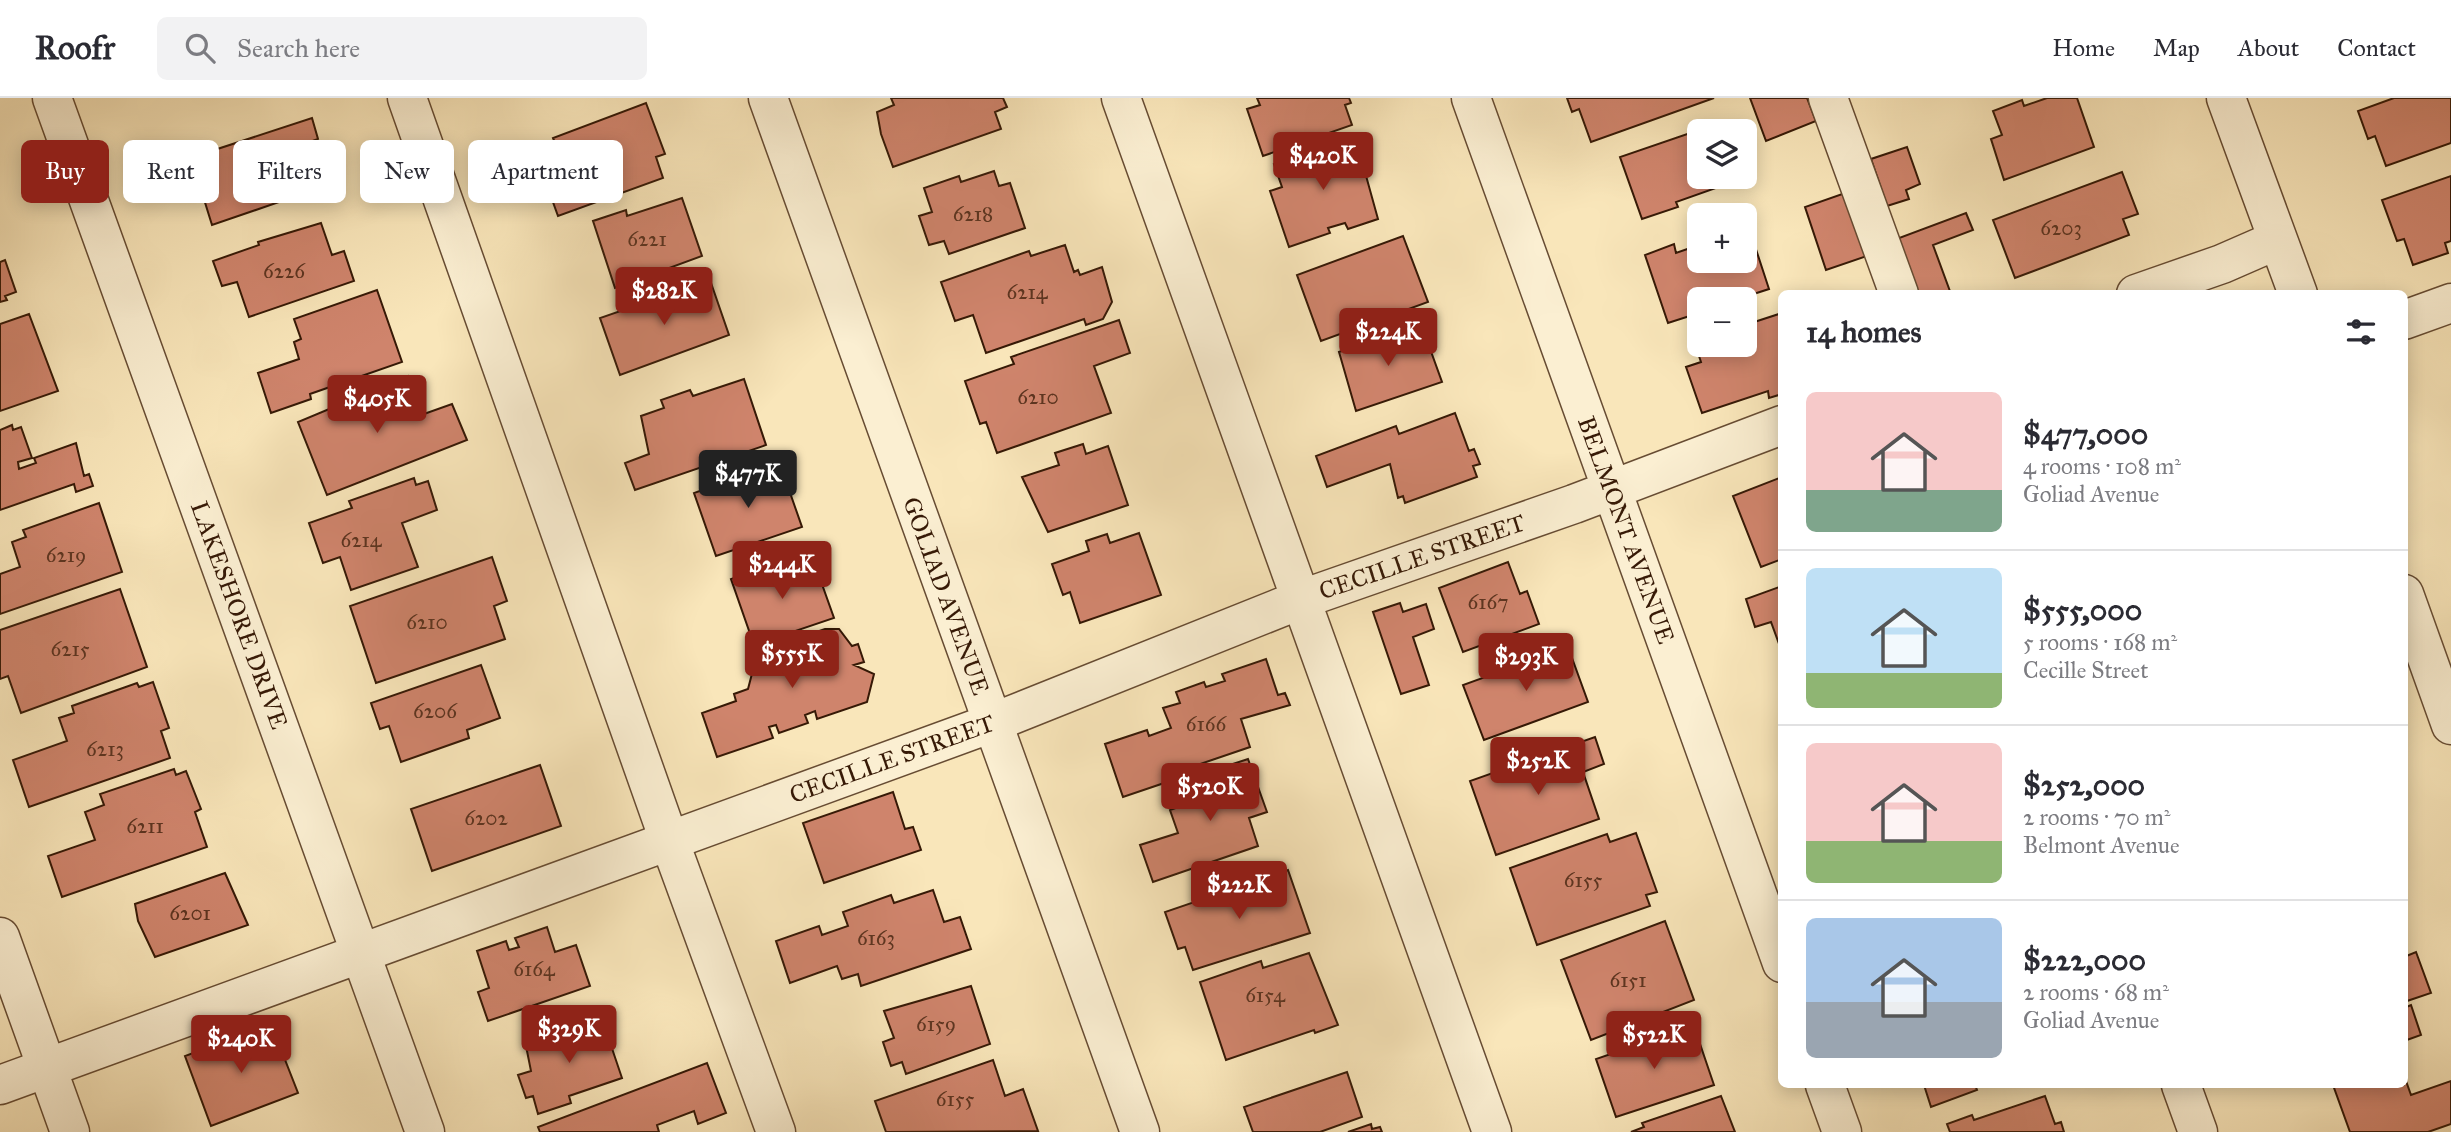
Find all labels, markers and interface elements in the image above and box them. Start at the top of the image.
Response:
search box [157,17,647,80]
text: Roofr [35,28,115,68]
icon: search [181,29,219,67]
text: Search here [237,32,360,64]
text: Home [2052,33,2115,63]
text: Map [2153,33,2200,63]
text: About [2238,33,2299,63]
text: Contact [2337,33,2416,63]
map controls [1687,119,1757,357]
button: layers [1687,119,1757,189]
pin: $420K [1274,132,1372,192]
chip: Buy [21,140,109,203]
chip: Rent [123,140,219,203]
chip: Filters [233,140,346,203]
chip: New [360,140,454,203]
chip: Apartment [468,140,623,203]
text: $420K [1289,141,1357,169]
house number: 6218 [953,201,993,227]
button: + [1687,203,1757,273]
house number: 6203 [2040,215,2082,241]
house number: 6221 [627,226,667,252]
house number: 6226 [263,258,306,284]
pin: $282K [615,268,713,327]
text: $282K [631,276,697,304]
house number: 6214 [1006,279,1049,305]
button: − [1687,287,1757,357]
pin: $224K [1339,308,1437,368]
icon: filters [2342,313,2380,351]
text: 14 homes [1806,314,1921,350]
text: $224K [1355,317,1421,345]
pin: $405K [328,376,426,435]
text: $405K [343,384,411,412]
house number: 6210 [1017,384,1059,410]
street label: BELMONT AVENUE [1571,412,1681,648]
text: $477,000 [2023,416,2148,452]
icon: home [1862,420,1946,504]
pin: $477K [699,450,797,510]
text: 4 rooms · 108 m² [2023,452,2181,480]
text: $477K [715,459,781,487]
text: Goliad Avenue [2023,480,2159,508]
street label: GOLIAD AVENUE [896,493,996,699]
street label: LAKESHORE DRIVE [184,497,294,733]
street label: CECILLE STREET [1315,508,1529,606]
house number: 6214 [340,527,383,553]
house number: 6219 [46,542,86,568]
pin: $244K [733,542,831,601]
text: $244K [748,550,816,578]
house number: 6167 [1468,589,1508,615]
text: $555,000 [2023,592,2142,628]
icon: home [1862,596,1946,680]
house number: 6210 [406,609,448,635]
text: 5 rooms · 168 m² [2023,628,2177,656]
pin: $555K [743,630,841,690]
pin: $293K [1477,634,1575,693]
house number: 6215 [50,636,90,662]
text: $555K [761,639,823,667]
text: $293K [1494,642,1558,670]
text: Cecille Street [2023,656,2148,684]
house number: 6206 [413,698,458,724]
street label: CECILLE STREET [785,708,999,810]
house number: 6166 [1186,711,1227,737]
house number: 6213 [86,736,124,762]
pin: $252K [1489,738,1587,797]
text: $252K [1506,746,1570,774]
pin: $520K [1161,764,1259,823]
text: $252,000 [2023,767,2145,803]
icon: home [1862,771,1946,855]
text: $520K [1177,772,1243,800]
text: 2 rooms · 70 m² [2023,803,2171,831]
house number: 6202 [464,805,508,831]
house number: 6211 [126,813,164,839]
text: Belmont Avenue [2023,831,2180,859]
pin: $222K [1190,862,1288,921]
house number: 6155 [1564,867,1602,893]
text: $222K [1207,870,1271,898]
house number: 6201 [169,900,211,926]
house number: 6163 [857,925,895,951]
text: $222,000 [2023,942,2146,978]
icon: home [1862,946,1946,1030]
house number: 6164 [513,956,556,982]
house number: 6151 [1610,967,1646,993]
text: 2 rooms · 68 m² [2023,978,2169,1006]
house number: 6154 [1245,982,1286,1008]
pin: $329K [520,1006,618,1065]
text: Goliad Avenue [2023,1006,2159,1034]
house number: 6159 [916,1011,956,1037]
pin: $522K [1605,1012,1703,1071]
text: $329K [537,1014,601,1042]
pin: $240K [192,1016,290,1075]
text: $522K [1622,1020,1686,1048]
text: $240K [207,1024,275,1052]
house number: 6155 [936,1086,974,1112]

